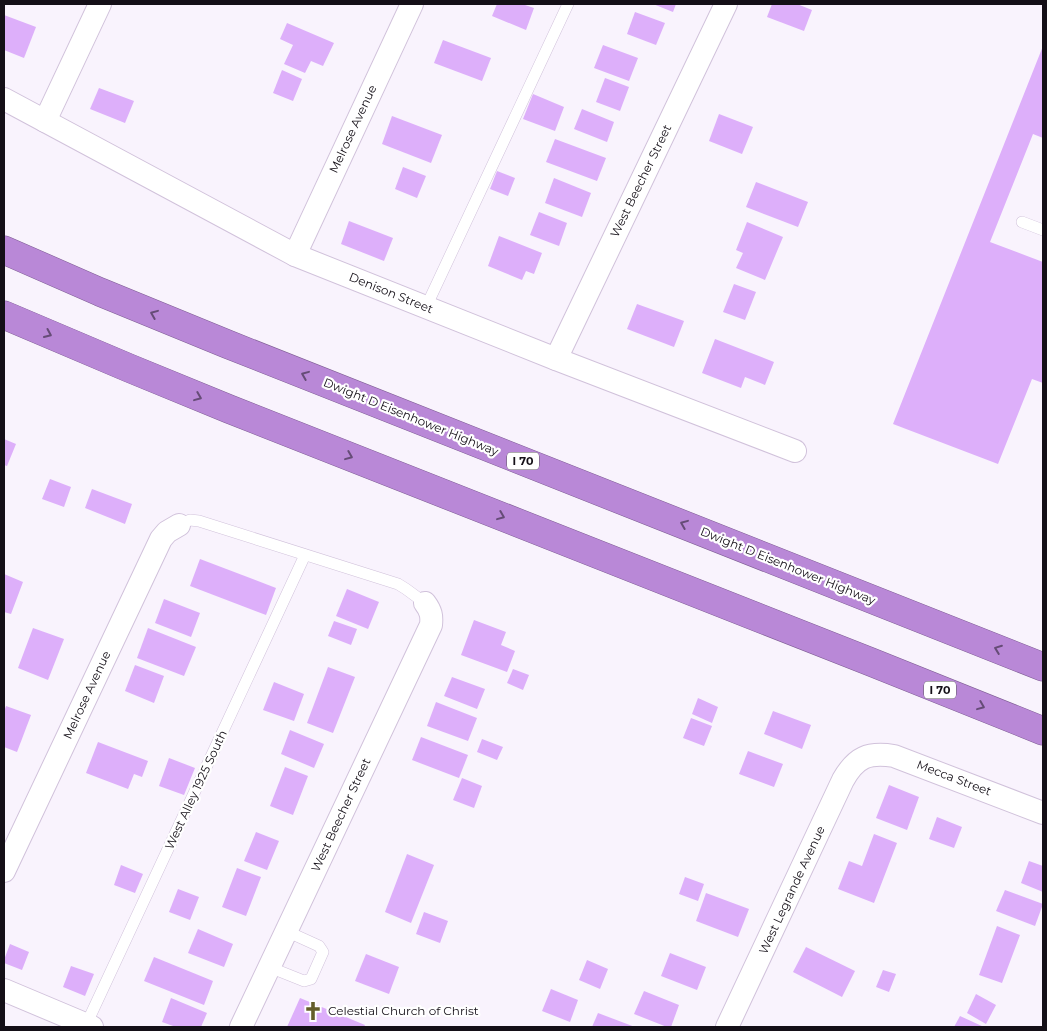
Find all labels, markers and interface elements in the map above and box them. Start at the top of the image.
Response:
street label: Melrose Avenue [326,82,380,175]
street label: West Beecher Street [607,122,674,240]
street label: Denison Street [347,269,436,316]
one-way arrow [151,310,159,320]
one-way arrow [43,328,52,339]
one-way arrow [301,371,310,381]
street label: Dwight D Eisenhower Highway [321,374,501,459]
one-way arrow [194,391,202,401]
one-way arrow [345,451,353,461]
road number: I 70 [507,452,539,470]
one-way arrow [496,510,505,520]
one-way arrow [681,520,689,530]
street label: Dwight D Eisenhower Highway [698,523,878,608]
one-way arrow [994,645,1003,656]
street label: Melrose Avenue [60,648,114,741]
road number: I 70 [924,682,956,698]
one-way arrow [976,700,985,710]
street label: West Alley 1925 South [161,728,230,852]
street label: West Beecher Street [308,756,374,874]
street label: Mecca Street [915,756,994,799]
street label: West Legrande Avenue [755,823,828,956]
church icon: Celestial Church of Christ [302,1000,324,1022]
place label: Celestial Church of Christ [328,1003,479,1018]

